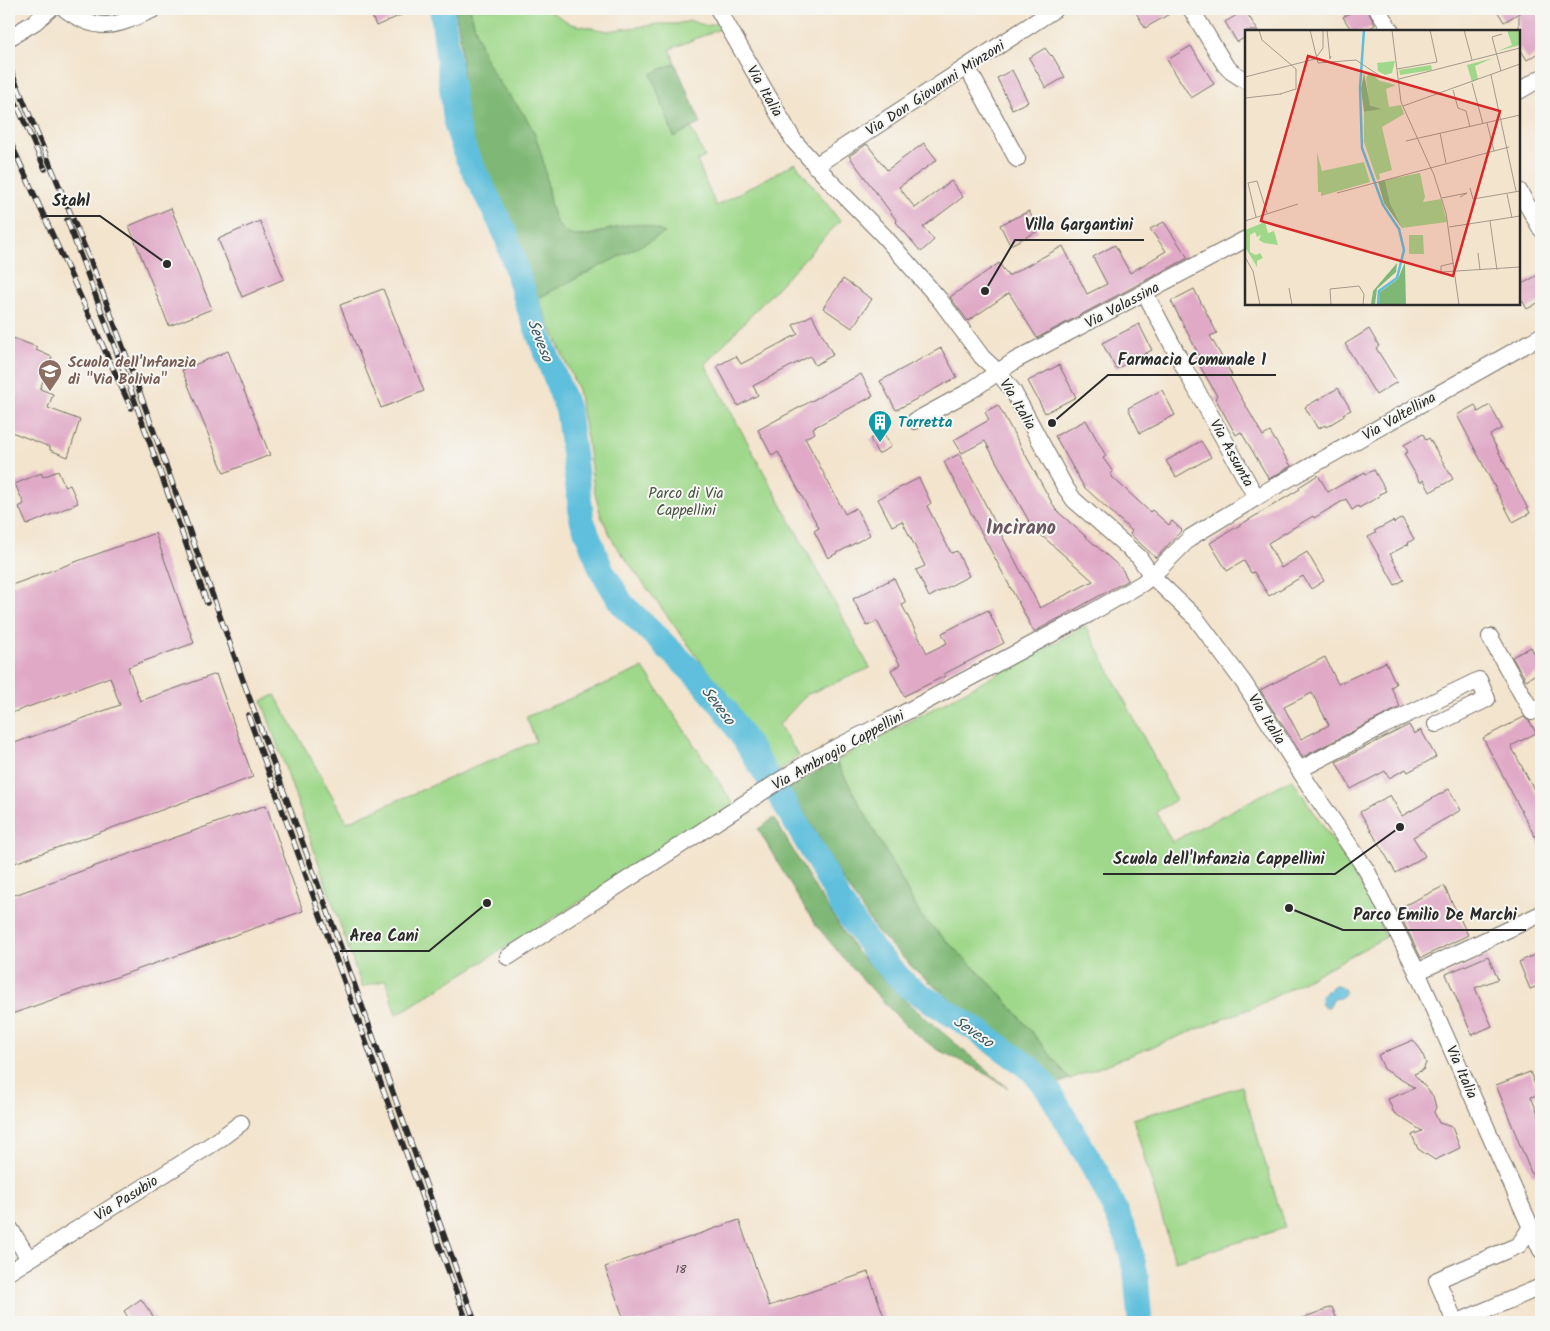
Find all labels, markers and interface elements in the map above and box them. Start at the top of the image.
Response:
inset map [1245,30,1520,305]
street label: Via Don Giovanni Minzoni [861,34,1011,143]
street label: Via Italia [740,61,789,122]
callout: Stahl [42,185,100,216]
text: Stahl [52,189,90,214]
callout: Villa Gargantini [1015,209,1144,240]
text: Villa Gargantini [1025,213,1134,238]
street label: Via Valassina [1081,276,1164,336]
water label: Seveso [520,316,560,367]
callout: Farmacia Comunale 1 [1108,344,1276,375]
text: Farmacia Comunale 1 [1118,348,1266,373]
place label: Scuola dell'Infanzia di "Via Bolivia" [68,351,196,392]
school or university icon: Scuola dell'Infanzia di "Via Bolivia" [37,358,63,392]
street label: Via Italia [992,374,1042,435]
street label: Via Valtellina [1358,386,1441,448]
building icon: Torretta [867,409,893,443]
place label: Torretta [898,411,953,435]
street label: Via Assunta [1203,415,1260,492]
park label: Parco di Via Cappellini [648,482,724,523]
district label: Incirano [986,513,1056,545]
water label: Seveso [695,681,742,732]
street label: Via Italia [1241,689,1291,750]
street label: Via Ambrogio Cappellini [768,704,910,797]
callout: Scuola dell'Infanzia Cappellini [1103,843,1335,874]
text: Scuola dell'Infanzia Cappellini [1113,847,1326,872]
callout: Parco Emilio De Marchi [1343,899,1526,930]
text: Parco Emilio De Marchi [1353,903,1518,928]
callout: Area Cani [340,920,429,951]
text: Area Cani [349,924,419,949]
water label: Seveso [948,1010,1000,1056]
street label: Via Italia [1439,1042,1484,1103]
street label: Via Pasubio [90,1170,163,1228]
house number: 18 [676,1260,687,1279]

